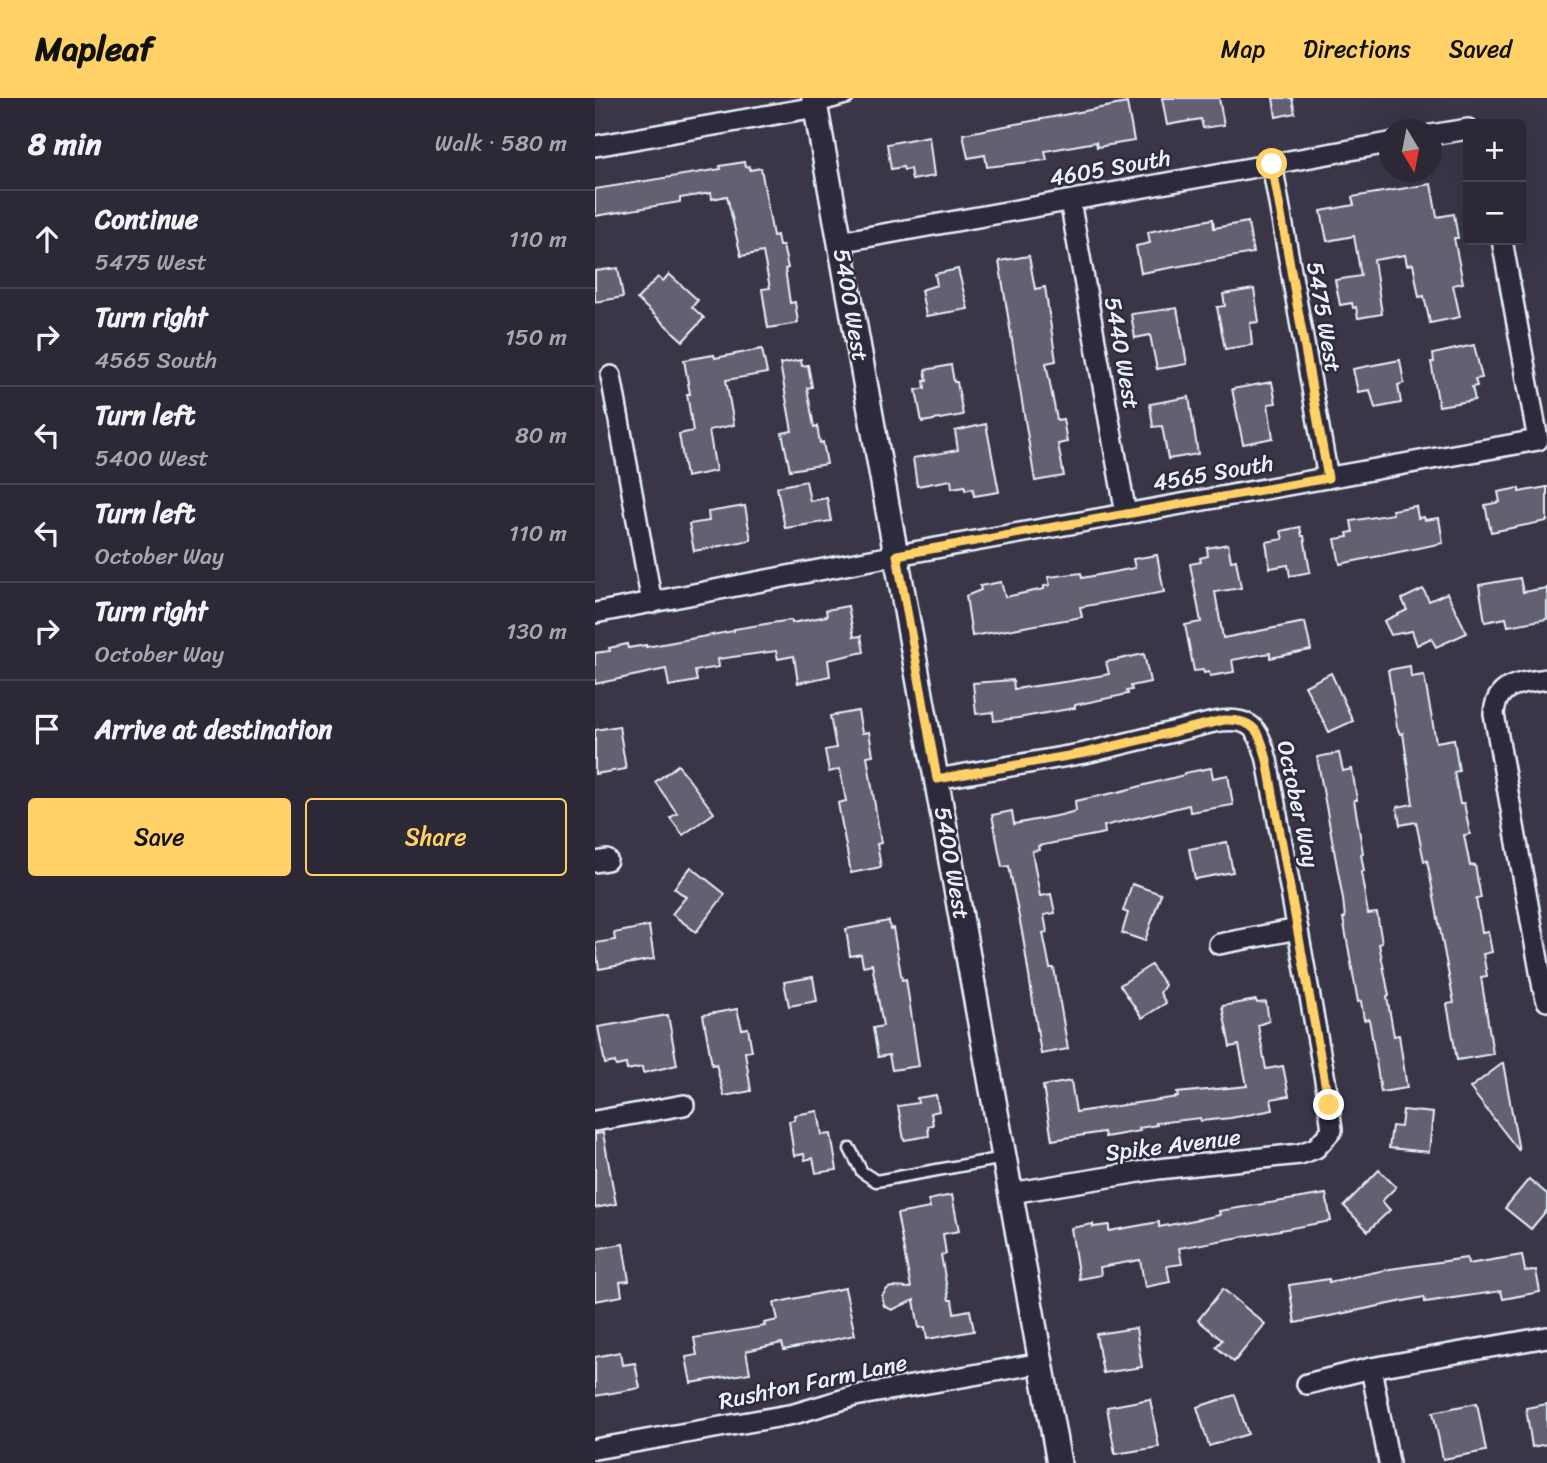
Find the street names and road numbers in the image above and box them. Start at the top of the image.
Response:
street label: 4605 South [1046,137,1174,199]
street label: 5400 West [821,245,881,365]
street label: 5475 West [1294,258,1354,376]
street label: 5440 West [1092,294,1152,412]
street label: 4565 South [1149,442,1277,504]
street label: October Way [1265,737,1331,871]
street label: 5400 West [922,803,982,923]
street label: Spike Avenue [1103,1116,1243,1174]
street label: Rushton Farm Lane [715,1342,911,1422]

